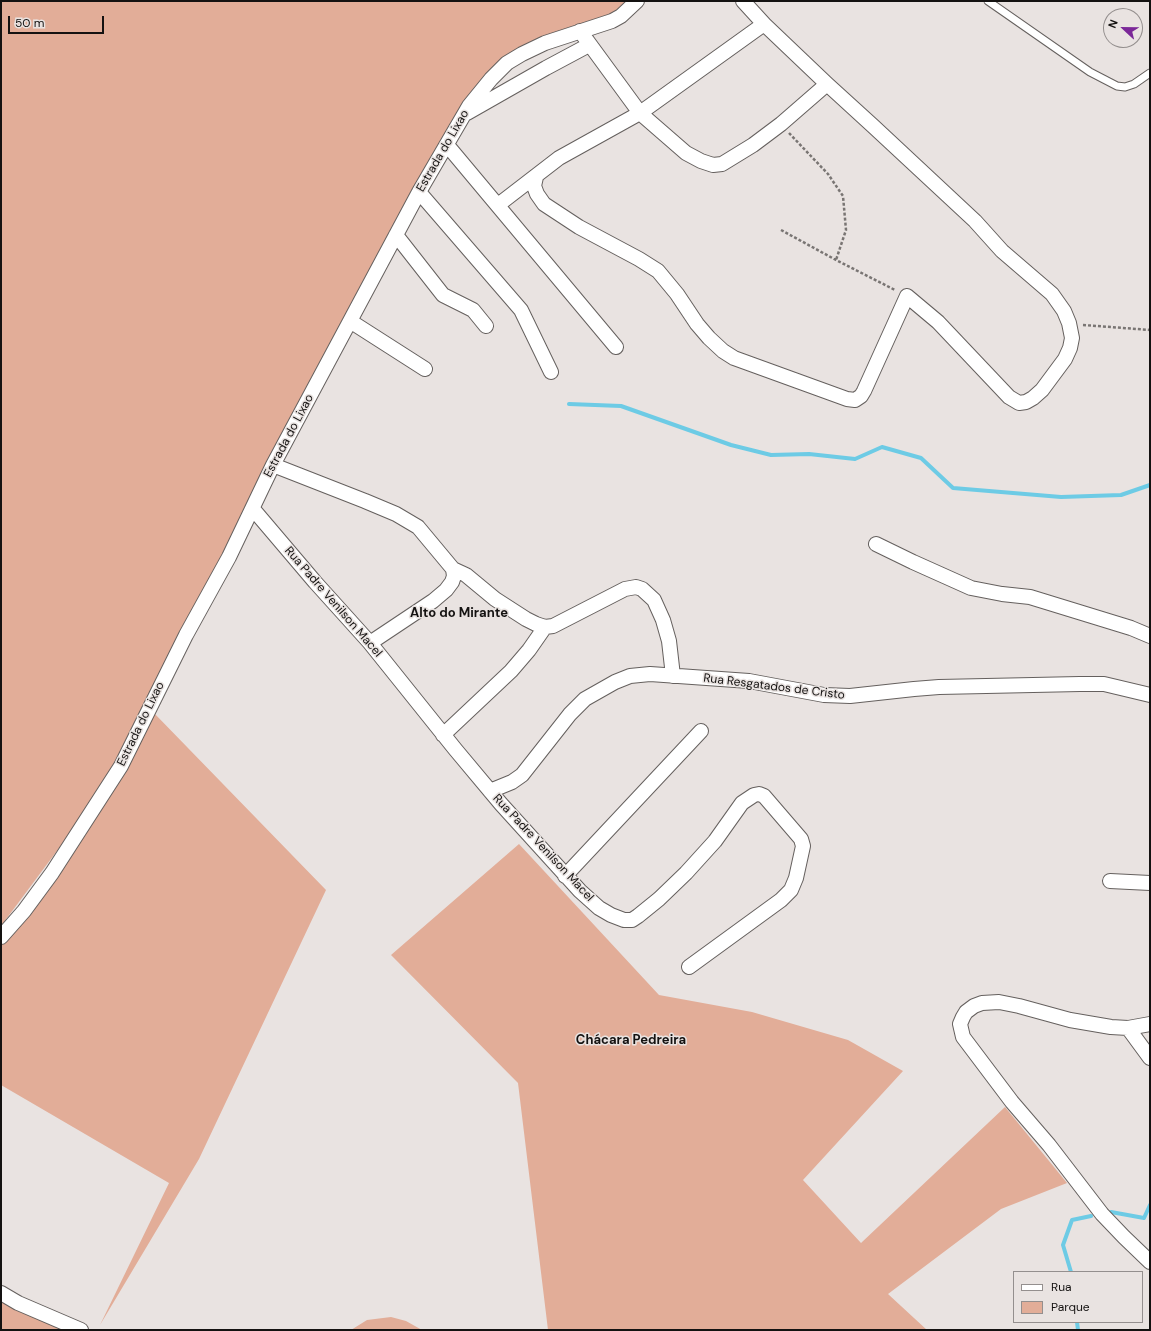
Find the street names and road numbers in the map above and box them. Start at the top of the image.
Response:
street label: Estrada do Lixao [414,108,472,194]
street label: Estrada do Lixao [261,392,317,480]
street label: Rua Padre Venilson Macel [281,544,385,660]
street label: Rua Resgatados de Cristo [702,671,846,703]
street label: Estrada do Lixao [114,679,168,769]
street label: Rua Padre Venilson Macel [490,791,596,905]

